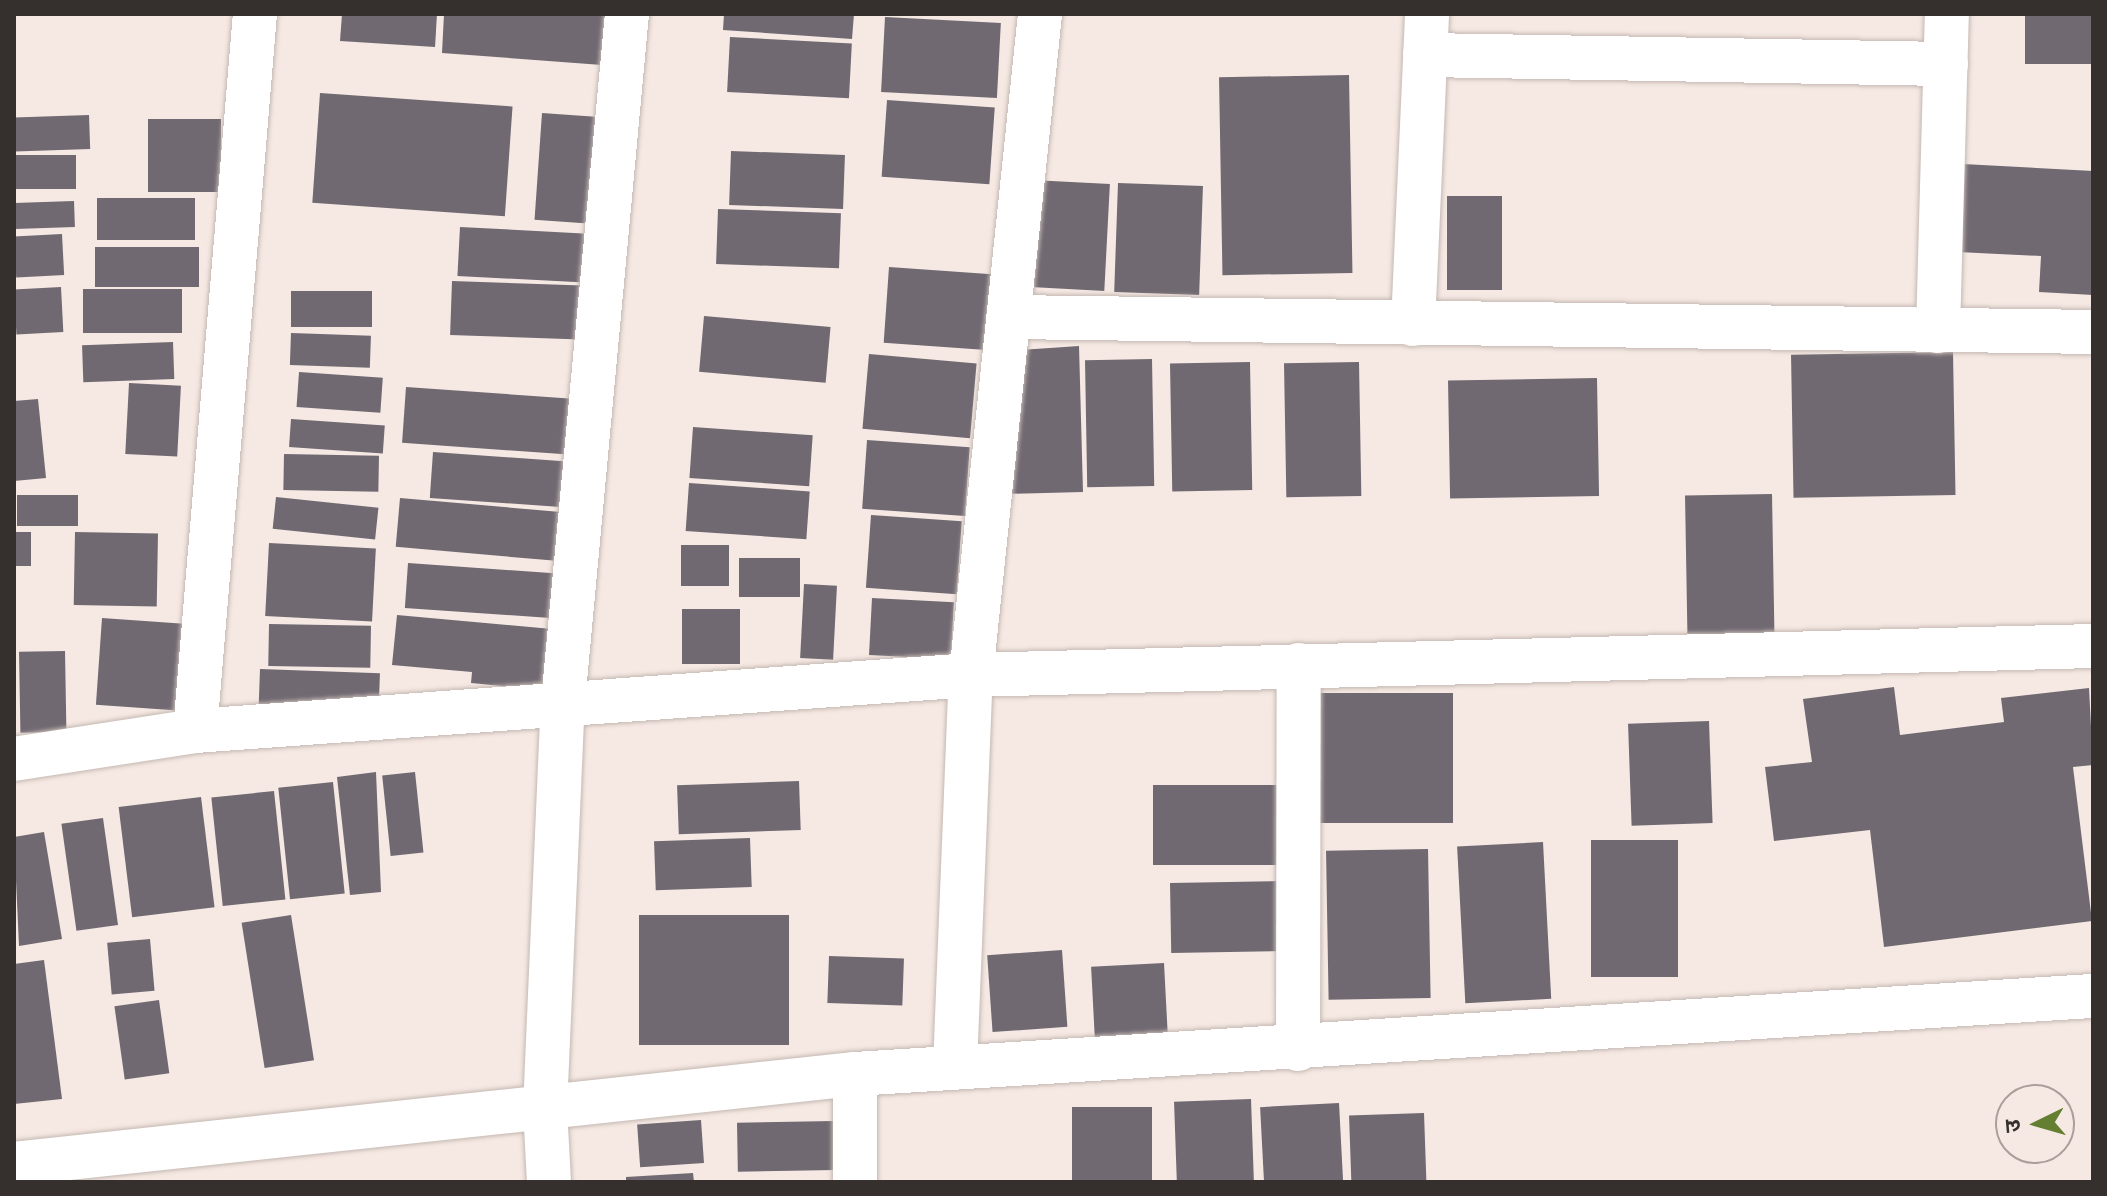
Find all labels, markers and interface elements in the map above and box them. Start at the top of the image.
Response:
north arrow [1995,1084,2075,1164]
text: उ [1999,1118,2027,1134]

